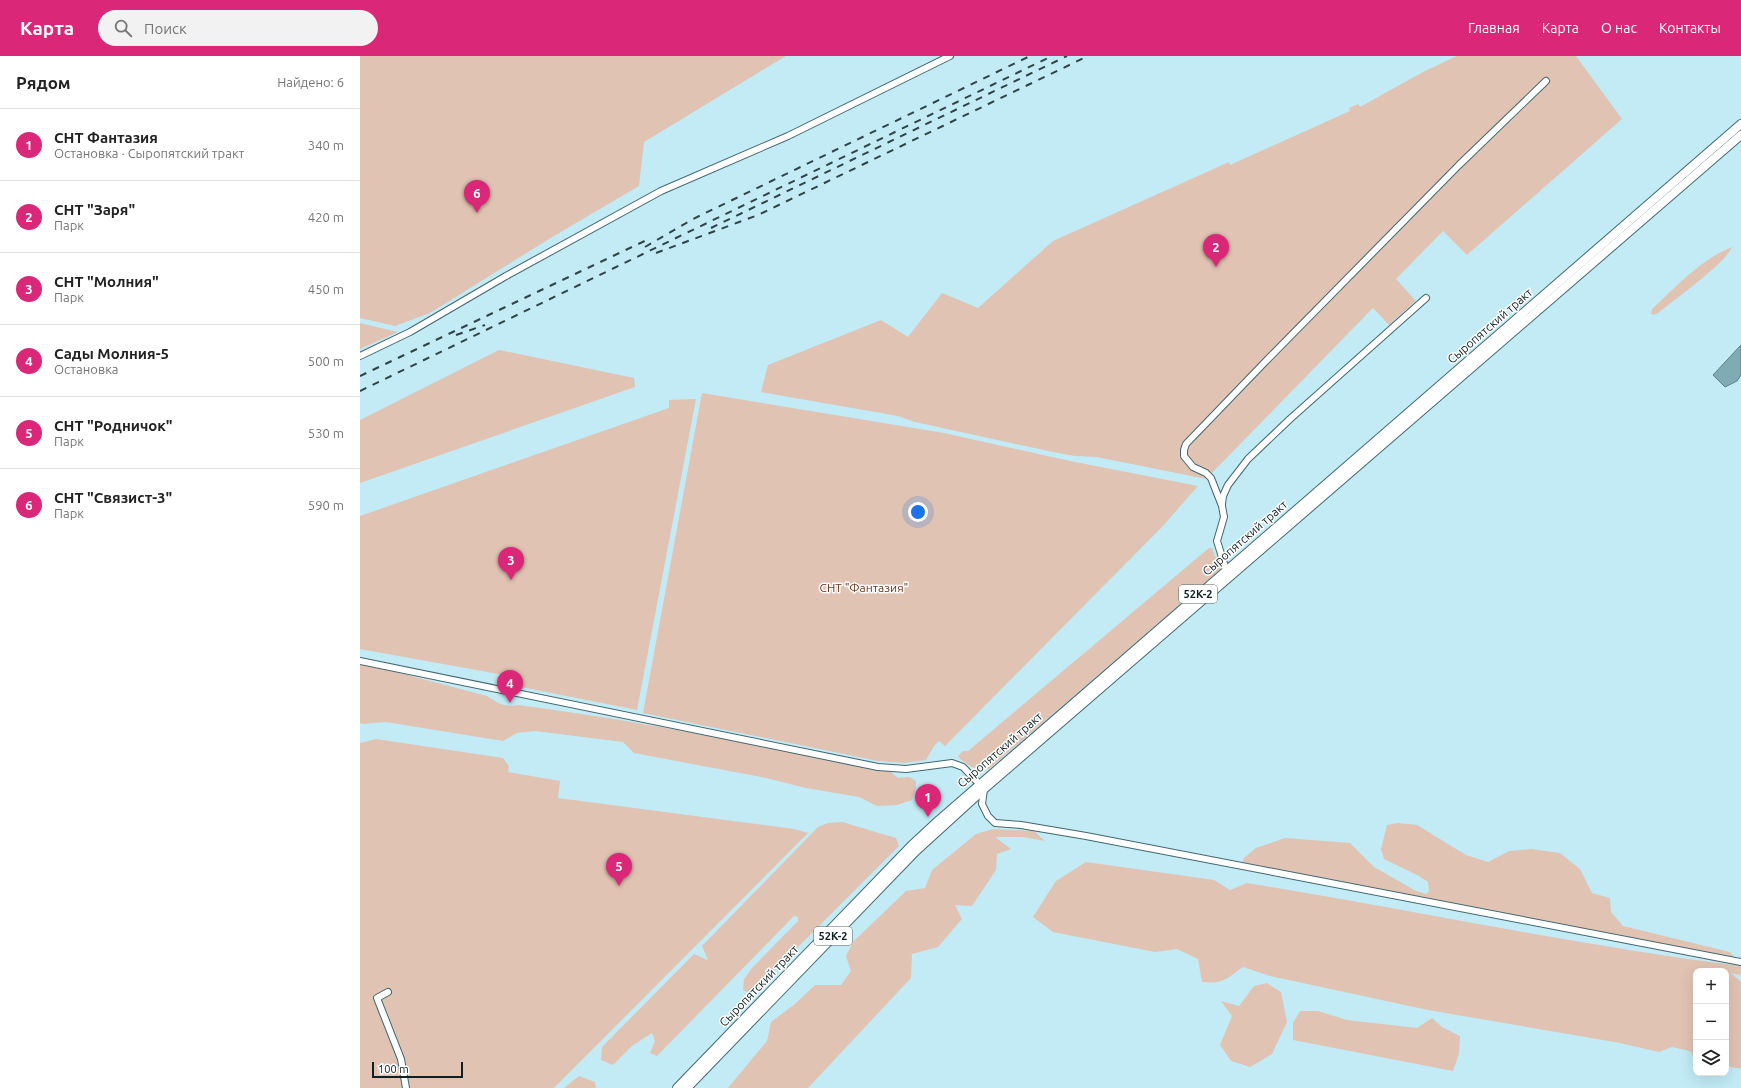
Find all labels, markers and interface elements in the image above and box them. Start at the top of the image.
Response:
search box [98,10,378,46]
text: Карта [20,17,74,39]
icon: search [112,17,134,39]
text: Поиск [144,20,187,37]
text: Главная [1468,20,1520,36]
text: Карта [1542,20,1579,36]
text: О нас [1601,20,1637,36]
text: Контакты [1659,20,1721,36]
text: Рядом [16,73,71,92]
text: Найдено: 6 [277,75,344,89]
text: СНТ Фантазия [54,129,158,146]
text: 1 [25,138,33,152]
text: 340 m [308,138,344,152]
text: Остановка · Сыропятский тракт [54,146,244,160]
pin: 6 [464,180,490,213]
text: СНТ "Заря" [54,201,135,218]
text: 2 [25,210,33,224]
text: 420 m [308,210,344,224]
text: Парк [54,218,84,232]
pin: 2 [1203,234,1229,267]
text: СНТ "Молния" [54,273,159,290]
text: 3 [25,282,33,296]
text: 450 m [308,282,344,296]
street label: Сыропятский тракт [1445,285,1535,366]
text: Парк [54,290,84,304]
text: Сады Молния-5 [54,345,169,362]
text: 4 [25,354,33,368]
text: 500 m [308,354,344,368]
text: Остановка [54,362,119,376]
text: СНТ "Родничок" [54,417,173,434]
text: 5 [25,426,33,440]
text: 530 m [308,426,344,440]
text: Парк [54,434,84,448]
text: СНТ "Связист-3" [54,489,172,506]
street label: Сыропятский тракт [1200,497,1290,578]
text: 6 [25,498,33,512]
text: 590 m [308,498,344,512]
your location [908,502,928,522]
text: Парк [54,506,84,520]
pin: 3 [498,547,524,580]
park label: СНТ "Фантазия" [820,581,908,594]
road number: 52К-2 [1179,585,1217,603]
pin: 4 [497,670,523,703]
street label: Сыропятский тракт [955,709,1045,790]
pin: 1 [915,784,941,817]
pin: 5 [606,853,632,886]
road number: 52К-2 [814,927,852,945]
street label: Сыропятский тракт [717,942,801,1029]
map controls [1693,968,1729,1076]
button: + [1693,968,1729,1004]
button: − [1693,1004,1729,1040]
button: layers [1693,1040,1729,1076]
scale bar [372,1060,463,1079]
text: 100 m [378,1063,409,1075]

